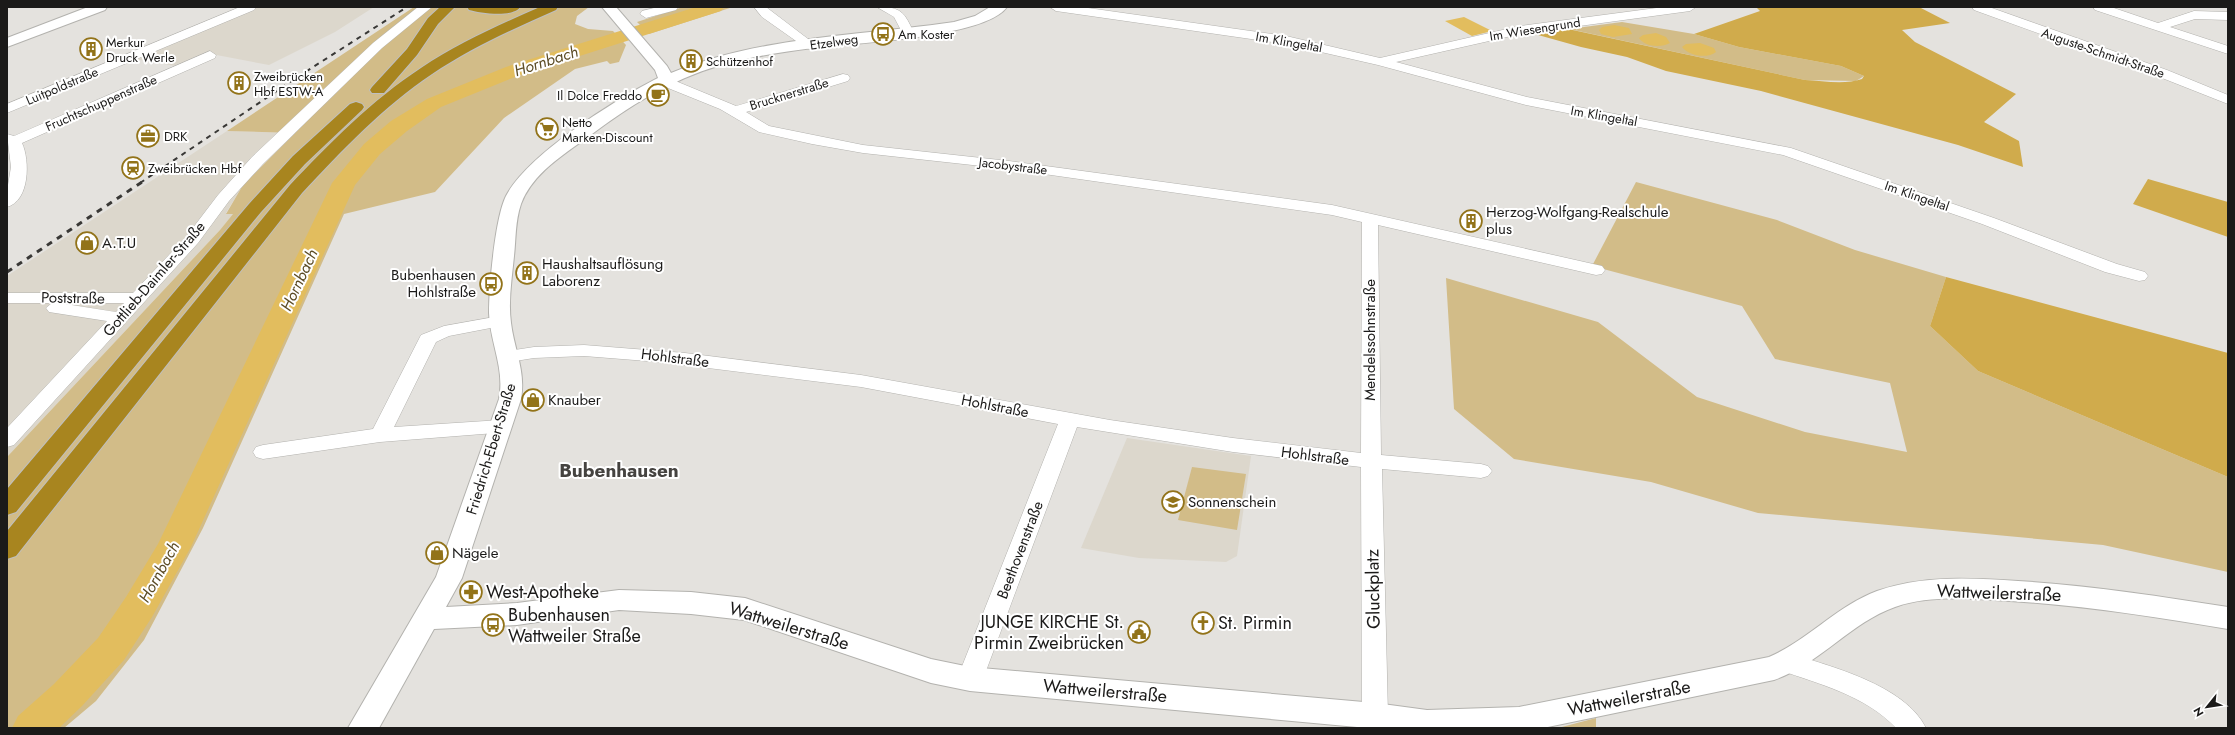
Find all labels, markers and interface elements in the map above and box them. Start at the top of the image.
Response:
street label: Im Wiesengrund [1488,12,1582,46]
bus stop icon: Am Koster [870,21,896,47]
street label: Auguste-Schmidt-Straße [2039,23,2167,83]
place label: Am Koster [898,25,955,44]
street label: Im Klingeltal [1254,27,1324,57]
street label: Etzelweg [809,29,859,55]
place label: Merkur Druck Werle [106,33,175,67]
building icon: Merkur Druck Werle [78,36,104,62]
water label: Hornbach [511,40,581,82]
building icon: Schützenhof [678,48,704,74]
place label: Schützenhof [706,52,773,71]
street label: Luitpoldstraße [23,62,101,110]
place label: Zweibrücken Hbf ESTW-A [254,67,324,101]
street label: Fruchtschuppenstraße [42,70,160,136]
building icon: Zweibrücken Hbf ESTW-A [226,70,252,96]
street label: Brucknerstraße [747,73,831,115]
cafe icon: Il Dolce Freddo [645,82,671,108]
place label: Il Dolce Freddo [557,86,642,105]
street label: Im Klingeltal [1569,101,1639,131]
place label: Netto Marken-Discount [562,113,653,147]
supermarket icon: Netto Marken-Discount [534,116,560,142]
office icon: DRK [135,123,161,149]
place label: DRK [164,127,188,146]
street label: Jacobystraße [976,152,1049,180]
station icon: Zweibrücken Hbf [120,155,146,181]
place label: Zweibrücken Hbf [148,159,242,178]
street label: Im Klingeltal [1882,176,1952,216]
place label: Herzog-Wolfgang-Realschule plus [1486,201,1669,240]
building icon: Herzog-Wolfgang-Realschule plus [1458,208,1484,234]
street label: Gottlieb-Daimler-Straße [98,216,211,342]
shop icon: A.T.U [74,230,100,256]
place label: A.T.U [102,232,136,254]
water label: Hornbach [275,245,323,315]
place label: Haushaltsauflösung Laborenz [542,253,663,292]
building icon: Haushaltsauflösung Laborenz [514,260,540,286]
place label: Bubenhausen Hohlstraße [391,264,476,303]
bus stop icon: Bubenhausen Hohlstraße [478,271,504,297]
street label: Mendelssohnstraße [1359,279,1381,401]
street label: Poststraße [41,286,105,310]
street label: Hohlstraße [640,343,711,373]
street label: Friedrich-Ebert-Straße [461,380,522,518]
shop icon: Knauber [520,387,546,413]
place label: Knauber [548,389,602,411]
street label: Hohlstraße [959,389,1031,423]
street label: Hohlstraße [1280,441,1351,471]
district label: Bubenhausen [559,457,679,484]
school or university icon: Sonnenschein [1160,489,1186,515]
place label: Sonnenschein [1188,491,1276,513]
street label: Beethovenstraße [991,498,1049,602]
water label: Hornbach [133,537,185,607]
shop icon: Nägele [424,540,450,566]
place label: Nägele [452,542,499,564]
street label: Gluckplatz [1359,548,1387,629]
street label: Wattweilerstraße [1936,578,2062,608]
pharmacy icon: West-Apotheke [458,579,484,605]
place label: West-Apotheke [486,579,599,605]
street label: Wattweilerstraße [726,595,852,657]
place label: Bubenhausen Wattweiler Straße [508,602,641,649]
place label: JUNGE KIRCHE St. Pirmin Zweibrücken [974,609,1124,656]
church icon: St. Pirmin [1190,610,1216,636]
place label: St. Pirmin [1218,610,1292,636]
bus stop icon: Bubenhausen Wattweiler Straße [480,612,506,638]
public building icon: JUNGE KIRCHE St. Pirmin Zweibrücken [1126,619,1152,645]
street label: Wattweilerstraße [1042,673,1168,709]
street label: Wattweilerstraße [1565,673,1693,723]
north arrow [2187,687,2227,727]
text: N [2189,704,2207,720]

